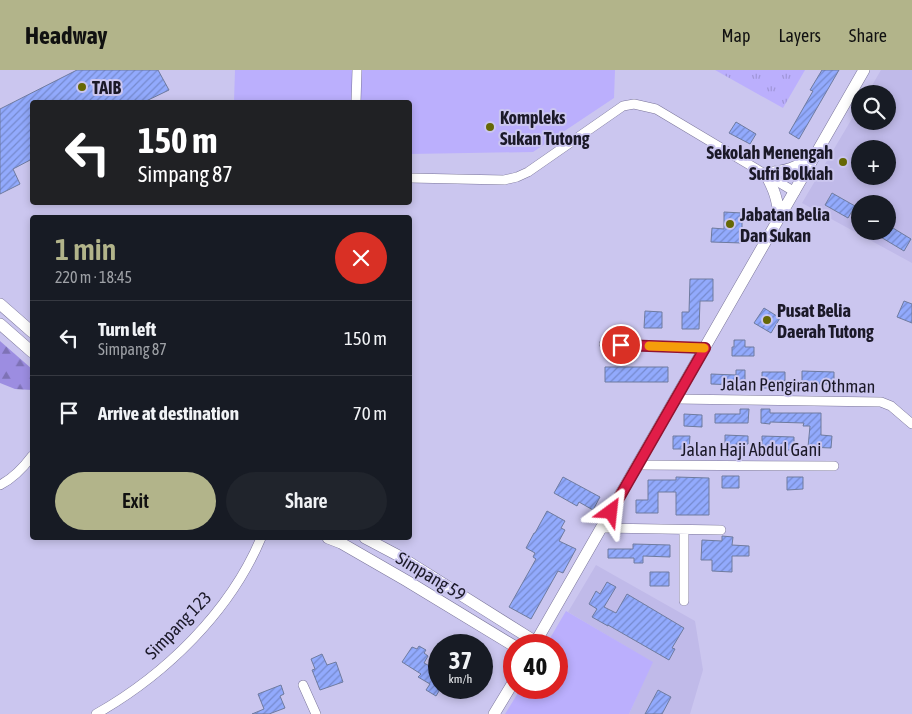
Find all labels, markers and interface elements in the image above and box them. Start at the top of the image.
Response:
text: Headway [25,22,108,49]
text: Map [721,25,750,46]
text: Layers [778,25,821,46]
text: Share [849,25,887,46]
place label: TAIB [92,77,122,98]
marker: TAIB [76,81,88,93]
map controls [851,85,896,240]
button: search [851,85,896,130]
place label: Kompleks Sukan Tutong [500,107,590,149]
icon: left [55,120,120,185]
text: 150 m [138,120,217,160]
marker: Kompleks Sukan Tutong [484,121,496,133]
button: + [851,140,896,185]
place label: Sekolah Menengah Sufri Bolkiah [707,142,833,184]
marker: Sekolah Menengah Sufri Bolkiah [837,156,849,168]
text: Simpang 87 [138,161,233,187]
button: − [851,195,896,240]
place label: Jabatan Belia Dan Sukan [739,204,830,246]
marker: Jabatan Belia Dan Sukan [724,218,736,230]
text: 1 min [55,232,116,266]
button: close [335,232,387,284]
text: 220 m · 18:45 [55,268,132,286]
place label: Pusat Belia Daerah Tutong [777,300,874,342]
marker: Pusat Belia Daerah Tutong [761,314,773,326]
text: Turn left [98,318,156,340]
icon: left [55,324,83,352]
pin [600,324,642,366]
text: 150 m [344,327,387,349]
icon: arrive [607,331,635,359]
text: Simpang 87 [98,340,167,358]
street label: Jalan Pengiran Othman [720,373,876,397]
icon: arrive [55,399,83,427]
text: Arrive at destination [98,402,239,424]
text: 70 m [353,402,387,424]
street label: Jalan Haji Abdul Gani [681,439,821,460]
button: Exit [55,472,216,530]
button: Share [226,472,387,530]
position arrow [584,485,636,537]
street label: Simpang 59 [392,547,470,605]
street label: Simpang 123 [141,587,215,663]
speed limit sign: 40 [503,634,568,699]
text: 37 [449,646,472,674]
text: km/h [449,672,472,686]

